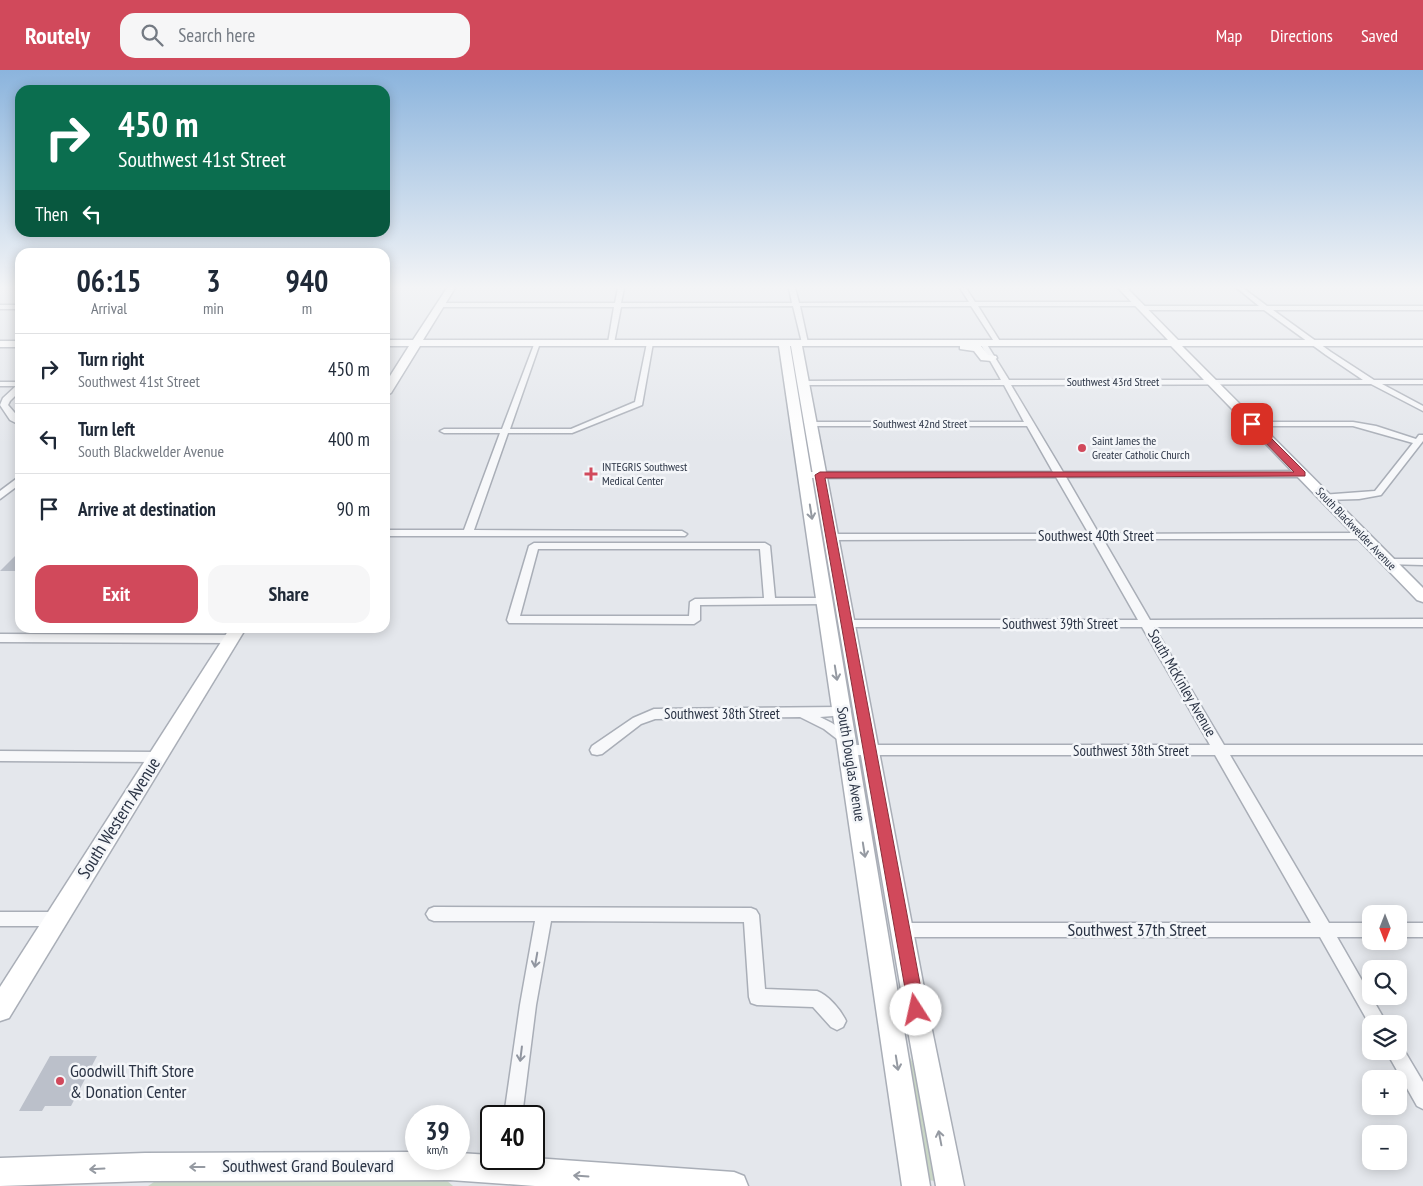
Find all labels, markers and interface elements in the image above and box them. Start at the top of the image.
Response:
search box [120,13,470,58]
text: Routely [25,20,90,51]
icon: search [138,21,166,49]
text: Search here [178,23,255,47]
text: Map [1216,24,1242,47]
text: Directions [1270,24,1333,47]
text: Saved [1361,24,1398,47]
text: 450 m [118,101,199,147]
icon: right [35,105,100,170]
text: Southwest 41st Street [118,145,286,173]
icon: left [78,200,106,228]
text: Then [35,202,68,226]
text: 06:15 [77,261,141,300]
text: 3 [206,261,221,300]
text: 940 [285,261,328,300]
text: Arrival [91,298,127,318]
text: min [203,298,224,318]
text: m [302,298,312,318]
text: Turn right [78,347,144,371]
icon: right [35,355,63,383]
text: 450 m [328,357,370,381]
text: Southwest 41st Street [78,371,200,391]
street label: Southwest 43rd Street [1067,374,1160,389]
pin [1231,403,1273,445]
icon: arrive [1238,410,1266,438]
street label: Southwest 42nd Street [873,416,968,431]
text: Turn left [78,417,135,441]
icon: left [35,425,63,453]
text: 400 m [328,427,370,451]
place label: Saint James the Greater Catholic Church [1092,433,1190,462]
text: South Blackwelder Avenue [78,441,224,461]
marker: Saint James the Greater Catholic Church [1076,442,1088,454]
place label: INTEGRIS Southwest Medical Center [602,459,688,488]
marker: INTEGRIS Southwest Medical Center [584,467,598,481]
street label: South Blackwelder Avenue [1313,484,1400,573]
icon: arrive [35,495,63,523]
text: Arrive at destination [78,497,216,521]
text: 90 m [337,497,370,521]
one-way arrow [806,504,816,520]
street label: Southwest 40th Street [1038,526,1154,545]
button: Exit [35,565,198,623]
button: Share [208,565,370,623]
street label: Southwest 39th Street [1002,614,1118,633]
street label: South McKinley Avenue [1144,626,1221,740]
one-way arrow [831,664,841,680]
street label: Southwest 38th Street [664,704,780,723]
street label: South Douglas Avenue [833,705,870,823]
street label: Southwest 38th Street [1073,741,1189,760]
street label: South Western Avenue [72,753,165,883]
one-way arrow [859,842,869,858]
north arrow [1362,905,1408,950]
map controls [1362,905,1407,1170]
street label: Southwest 37th Street [1068,918,1207,941]
one-way arrow [531,952,541,968]
button: search [1362,960,1407,1005]
position arrow [889,983,941,1035]
button: layers [1362,1015,1407,1060]
one-way arrow [516,1046,526,1062]
one-way arrow [893,1054,903,1070]
place label: Goodwill Thift Store & Donation Center [70,1059,194,1103]
button: + [1362,1070,1407,1115]
marker: Goodwill Thift Store & Donation Center [54,1075,66,1087]
speed limit sign: 40 [480,1105,545,1170]
text: 39 [426,1115,449,1147]
button: − [1362,1125,1407,1170]
one-way arrow [935,1131,945,1147]
text: km/h [427,1142,448,1157]
street label: Southwest Grand Boulevard [222,1154,394,1177]
one-way arrow [189,1162,205,1172]
one-way arrow [89,1164,105,1174]
one-way arrow [573,1171,589,1180]

